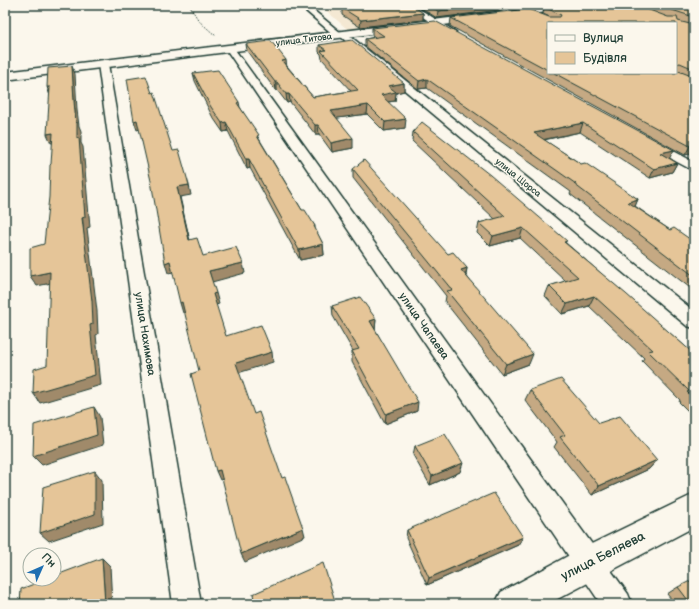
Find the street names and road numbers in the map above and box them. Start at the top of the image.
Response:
street label: улица Титова [275,31,333,49]
street label: улица Щорса [493,156,544,200]
street label: улица Чапаева [396,290,452,362]
street label: улица Нахимова [132,291,158,377]
street label: улица Беляева [558,528,648,584]

